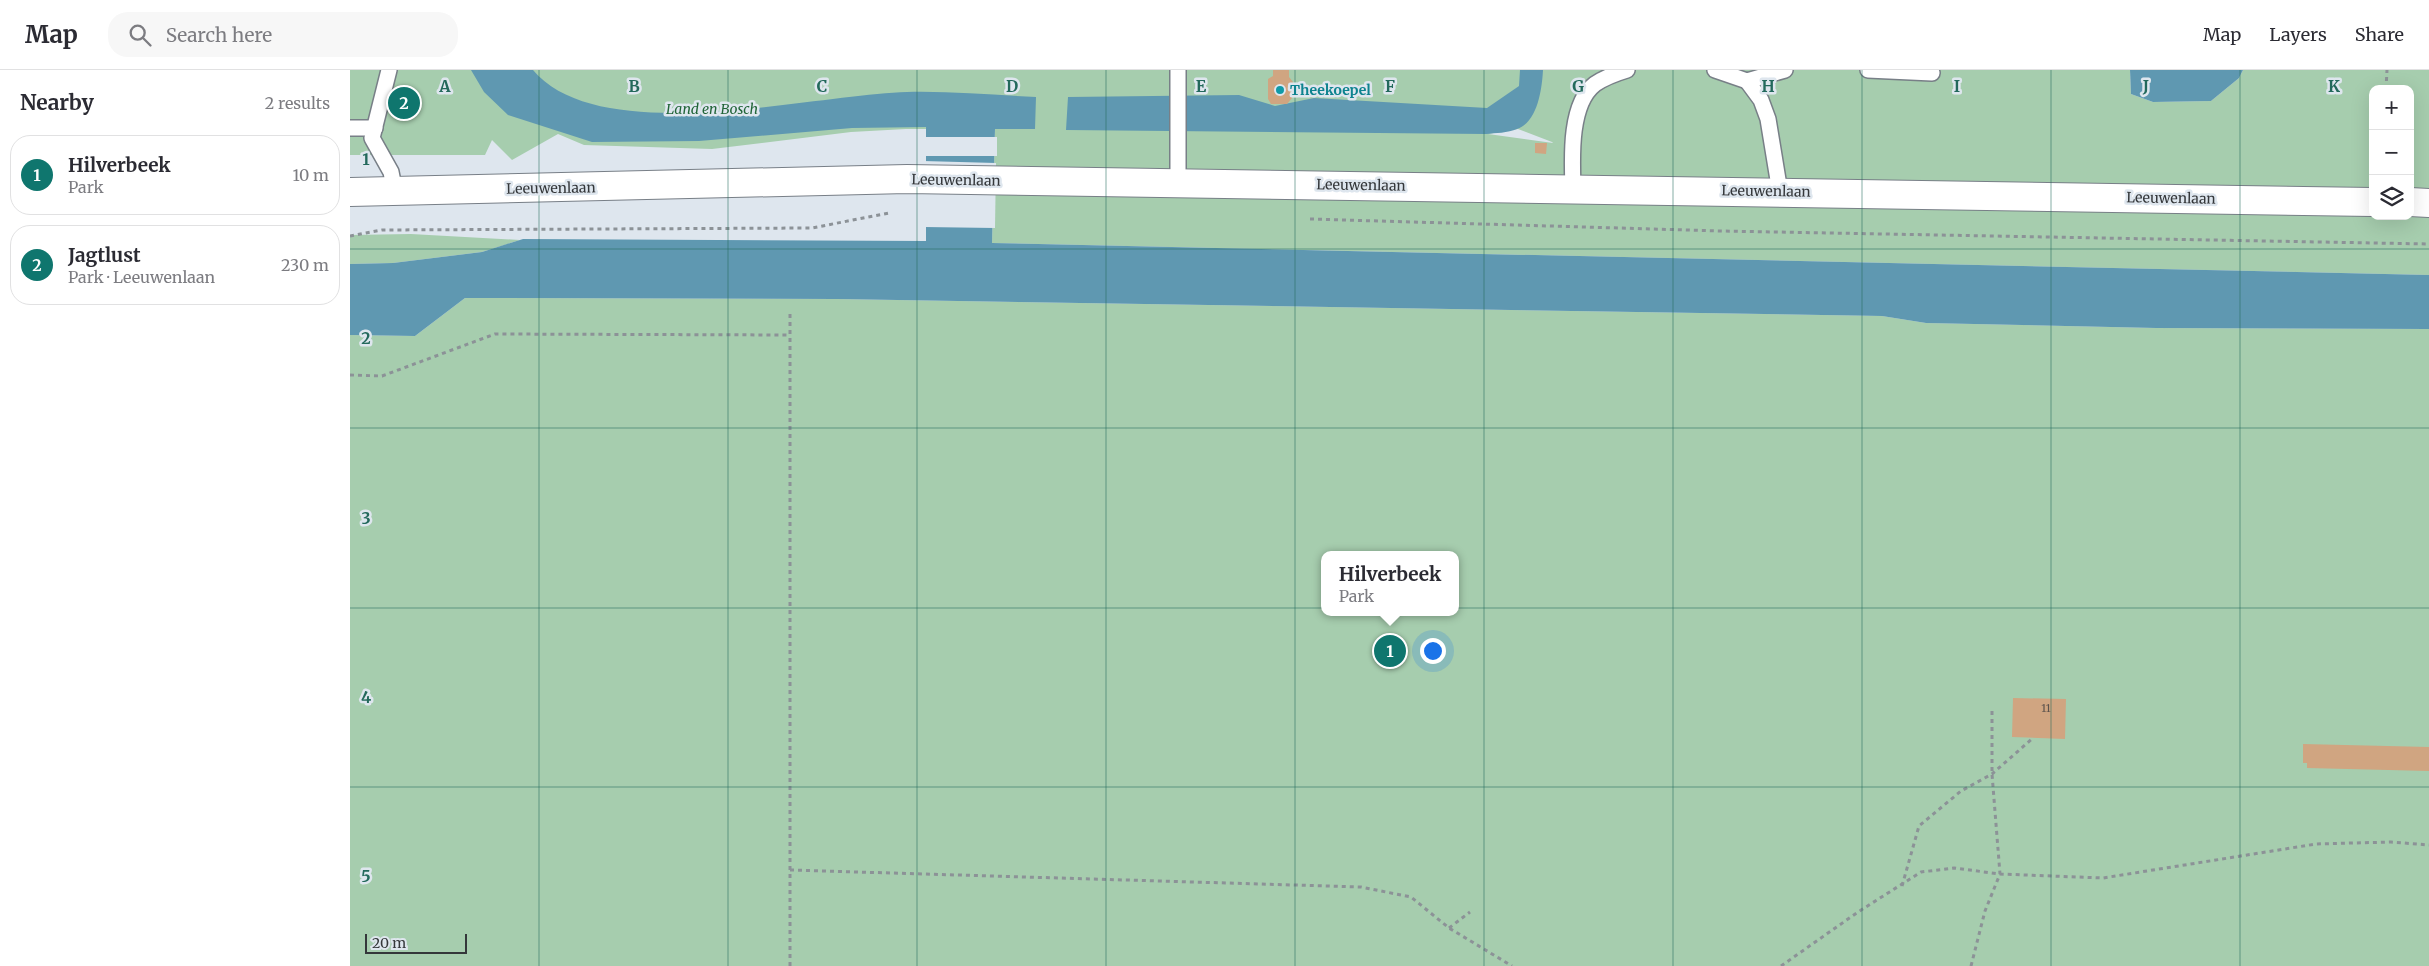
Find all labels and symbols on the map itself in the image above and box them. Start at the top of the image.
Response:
text: A [438,76,451,96]
text: B [628,76,640,96]
text: C [817,76,827,96]
text: D [1006,76,1018,96]
text: E [1196,76,1207,96]
text: F [1385,76,1395,96]
text: G [1572,76,1584,96]
text: H [1761,76,1775,96]
text: I [1954,76,1960,96]
text: J [2142,76,2149,96]
text: K [2328,76,2340,96]
place label: Theekoepel [1290,81,1371,99]
pin: 2 [388,84,420,122]
marker: Theekoepel [1274,84,1286,96]
park label: Land en Bosch [666,100,758,118]
text: 1 [362,149,370,169]
street label: Leeuwenlaan [911,170,1001,190]
street label: Leeuwenlaan [1316,175,1406,195]
street label: Leeuwenlaan [506,178,596,198]
street label: Leeuwenlaan [1721,181,1811,201]
street label: Leeuwenlaan [2126,188,2216,208]
text: 2 [361,328,371,348]
text: 3 [361,508,371,528]
pin: 1 [1374,632,1406,670]
your location [1420,638,1446,664]
text: 4 [361,687,371,707]
house number: 11 [2041,701,2051,715]
text: 5 [361,866,371,886]
scale bar [365,931,468,954]

